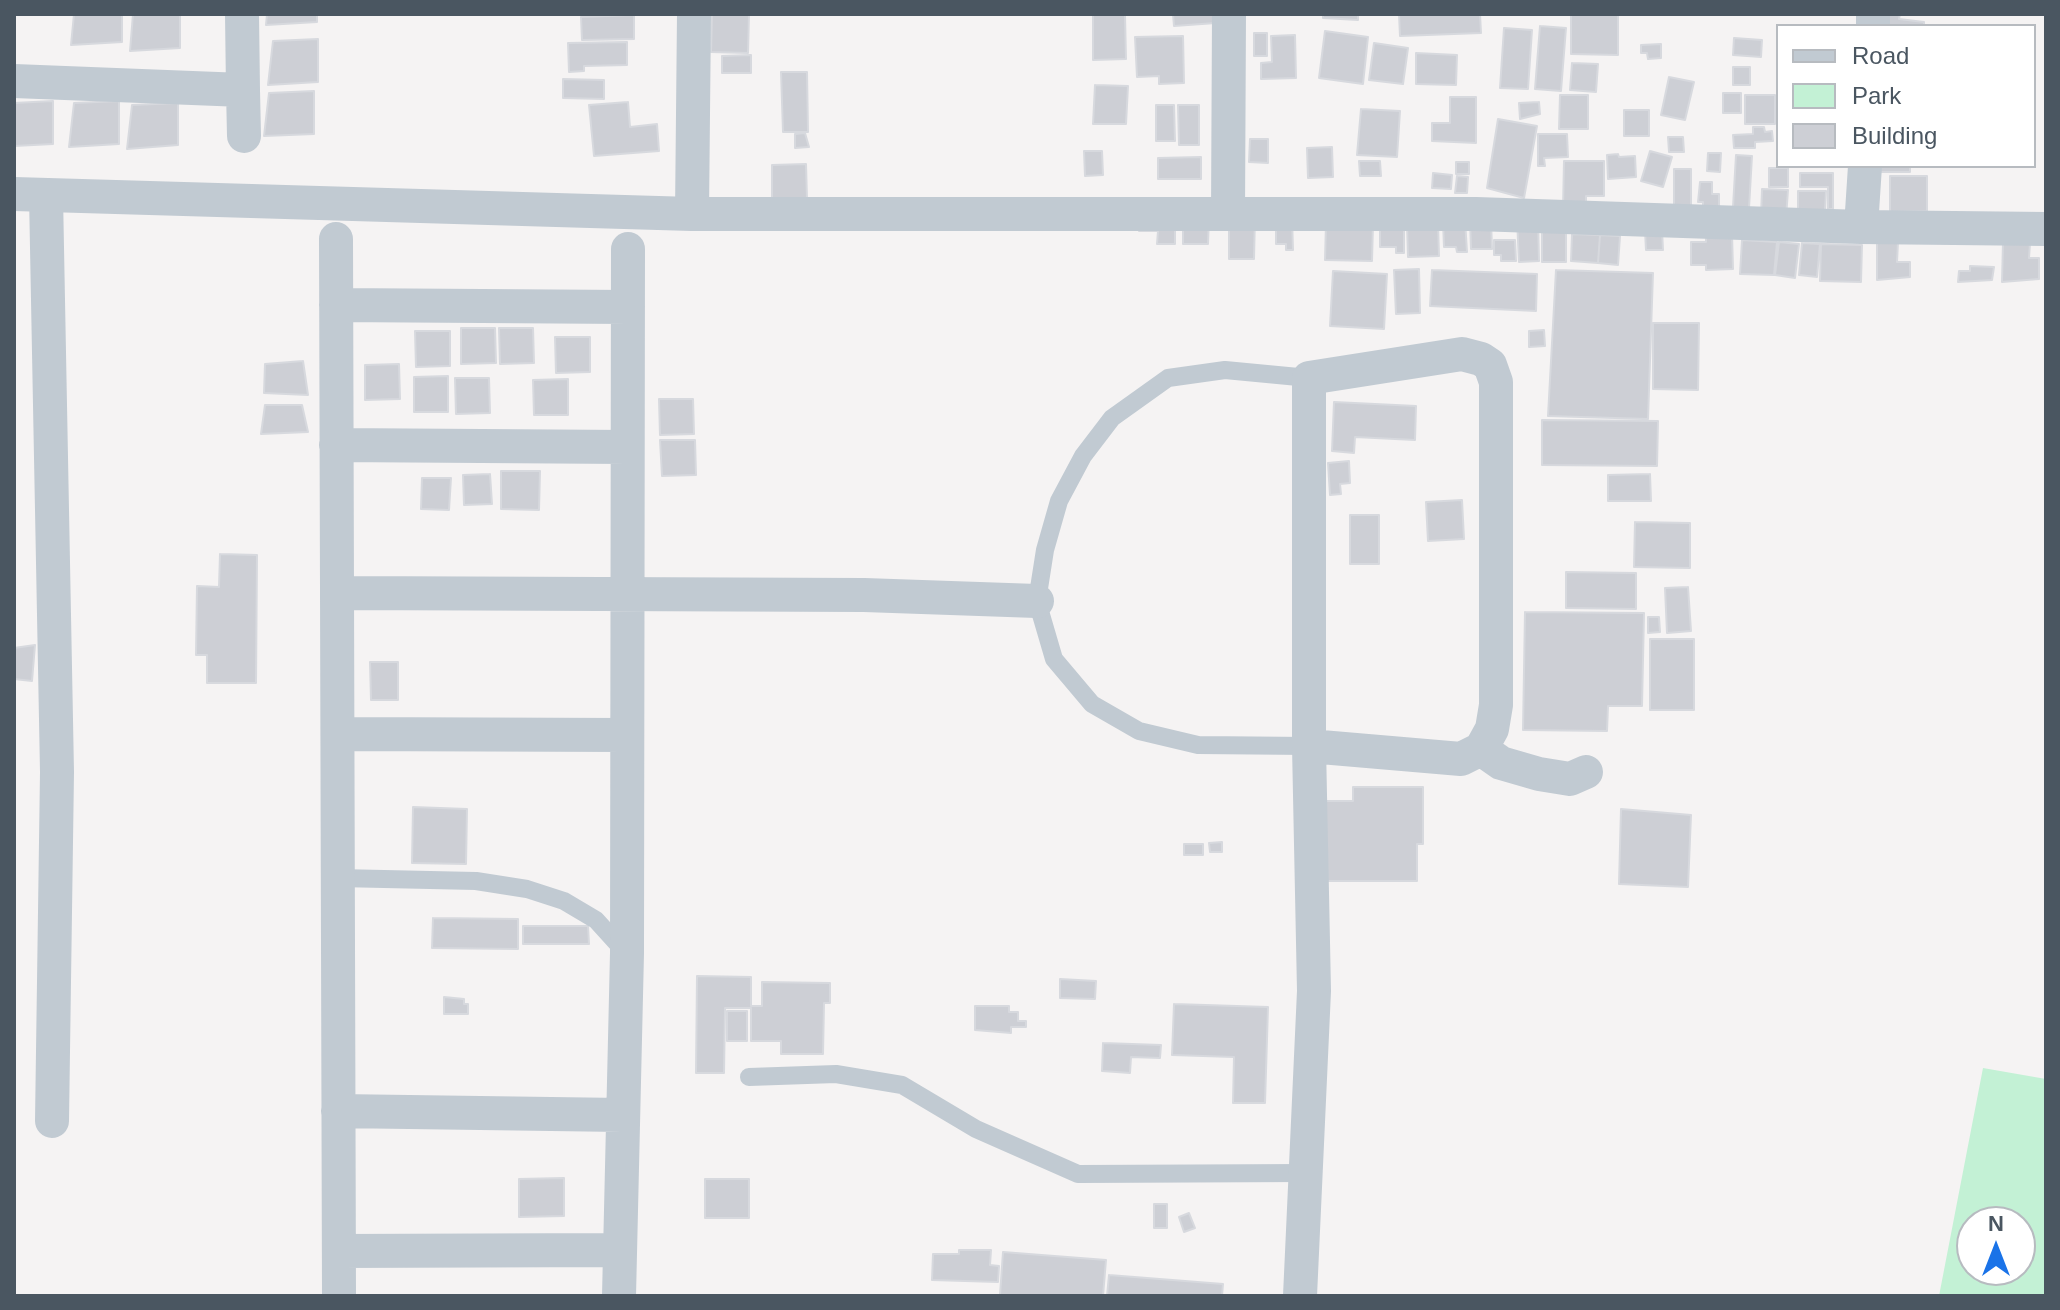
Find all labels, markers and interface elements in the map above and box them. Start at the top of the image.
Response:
legend [1776,24,2036,168]
text: Road [1852,42,1909,69]
text: Park [1852,82,1901,109]
text: Building [1852,122,1937,149]
north arrow [1956,1206,2036,1286]
text: N [1988,1211,2004,1236]

